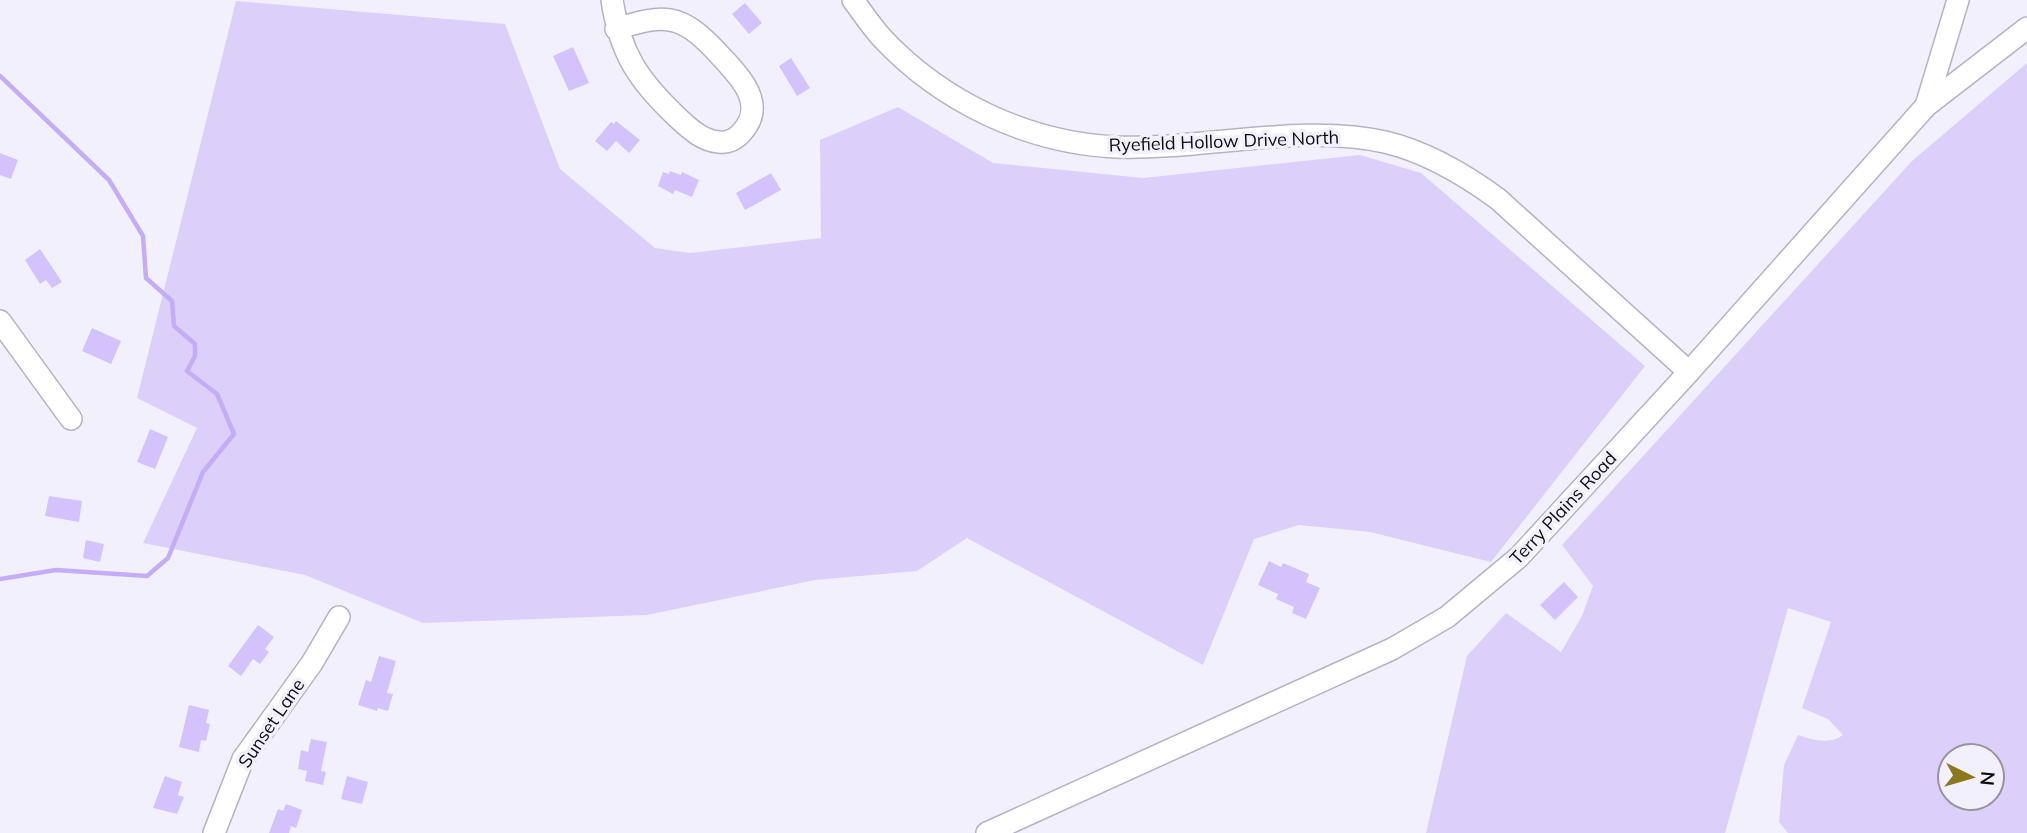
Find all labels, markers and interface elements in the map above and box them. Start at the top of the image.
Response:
street label: Ryefield Hollow Drive North [1108,125,1340,157]
street label: Terry Plains Road [1505,447,1621,569]
street label: Sunset Lane [233,674,309,772]
north arrow [1936,742,2006,812]
text: N [1975,770,2001,787]

